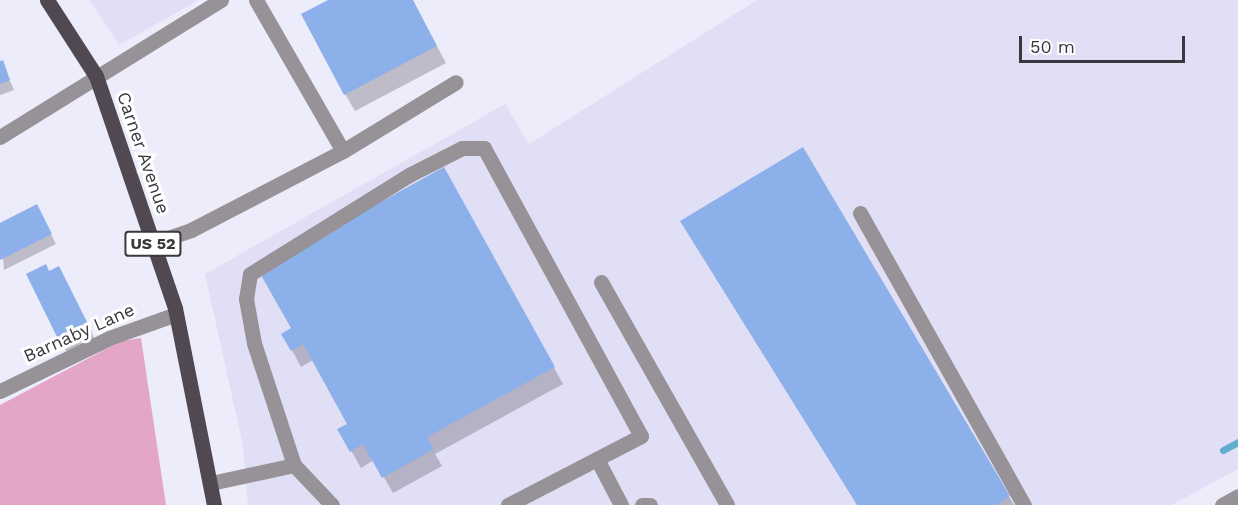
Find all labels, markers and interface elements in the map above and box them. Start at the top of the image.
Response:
scale bar [1022,24,1188,62]
text: 50 m [1030,36,1075,57]
street label: Carner Avenue [112,89,174,217]
road number: US 52 [123,231,183,257]
street label: Barnaby Lane [20,299,138,367]

